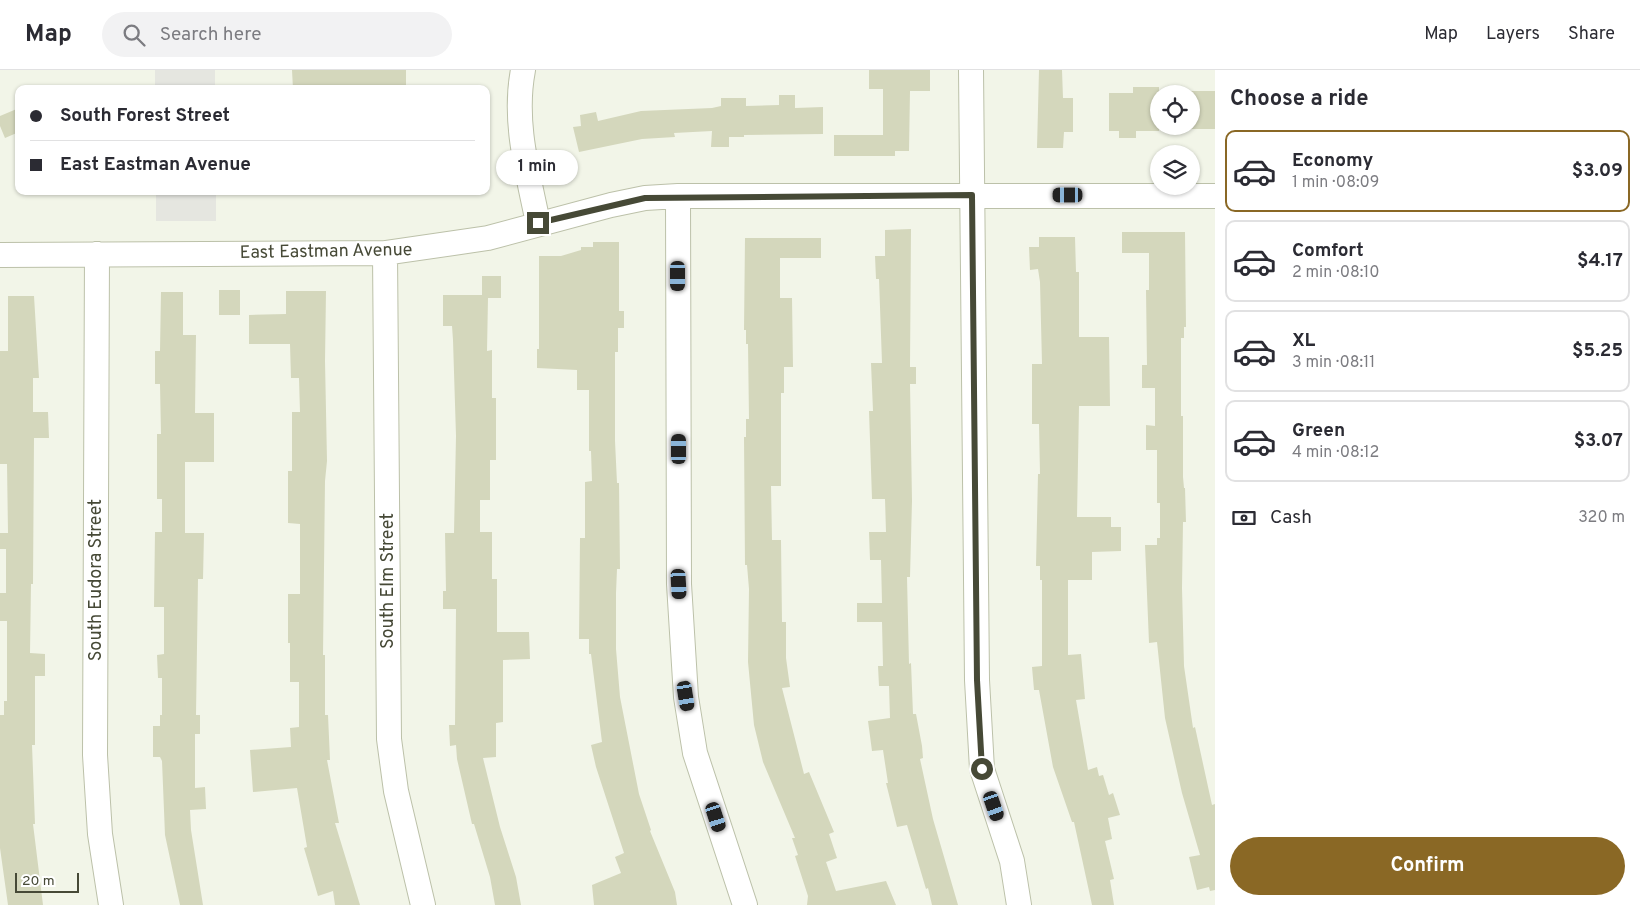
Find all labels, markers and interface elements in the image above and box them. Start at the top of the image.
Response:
search box [102,12,452,57]
text: Map [25,20,72,50]
icon: search [120,21,148,49]
text: Search here [160,23,261,47]
text: Map [1424,23,1458,46]
text: Layers [1486,23,1540,46]
text: Share [1568,23,1615,46]
map controls [1150,85,1200,195]
button: locate [1150,85,1200,135]
text: Choose a ride [1230,86,1368,113]
text: South Forest Street [60,104,230,128]
button: layers [1150,145,1200,195]
icon: car [1232,149,1277,194]
text: Economy [1292,149,1373,173]
callout: 1 min [497,150,579,186]
text: East Eastman Avenue [60,153,251,177]
text: 1 min [518,157,556,177]
text: $3.09 [1572,159,1623,183]
text: 1 min · 08:09 [1292,173,1379,193]
car [1053,188,1083,203]
route end [527,212,549,234]
street label: East Eastman Avenue [239,239,413,265]
icon: car [1232,239,1277,284]
text: Comfort [1292,239,1364,263]
text: $4.17 [1577,249,1623,273]
car [670,261,685,291]
text: 2 min · 08:10 [1292,263,1380,283]
icon: car [1232,329,1277,374]
text: XL [1292,329,1315,353]
text: $5.25 [1572,339,1623,363]
text: 3 min · 08:11 [1292,353,1375,373]
icon: car [1232,419,1277,464]
text: Green [1292,419,1345,443]
text: $3.07 [1574,429,1623,453]
car [671,434,686,464]
text: 4 min · 08:12 [1292,443,1379,463]
street label: South Eudora Street [85,499,108,661]
icon: cash [1230,504,1258,532]
text: Cash [1270,506,1312,530]
text: 320 m [1578,508,1625,528]
street label: South Elm Street [377,513,400,649]
car [670,569,687,599]
car [676,680,695,712]
route start [971,758,993,780]
car [982,789,1005,823]
car [704,800,727,834]
button: Confirm [1230,837,1625,895]
scale bar [15,870,79,893]
text: 20 m [22,873,55,890]

